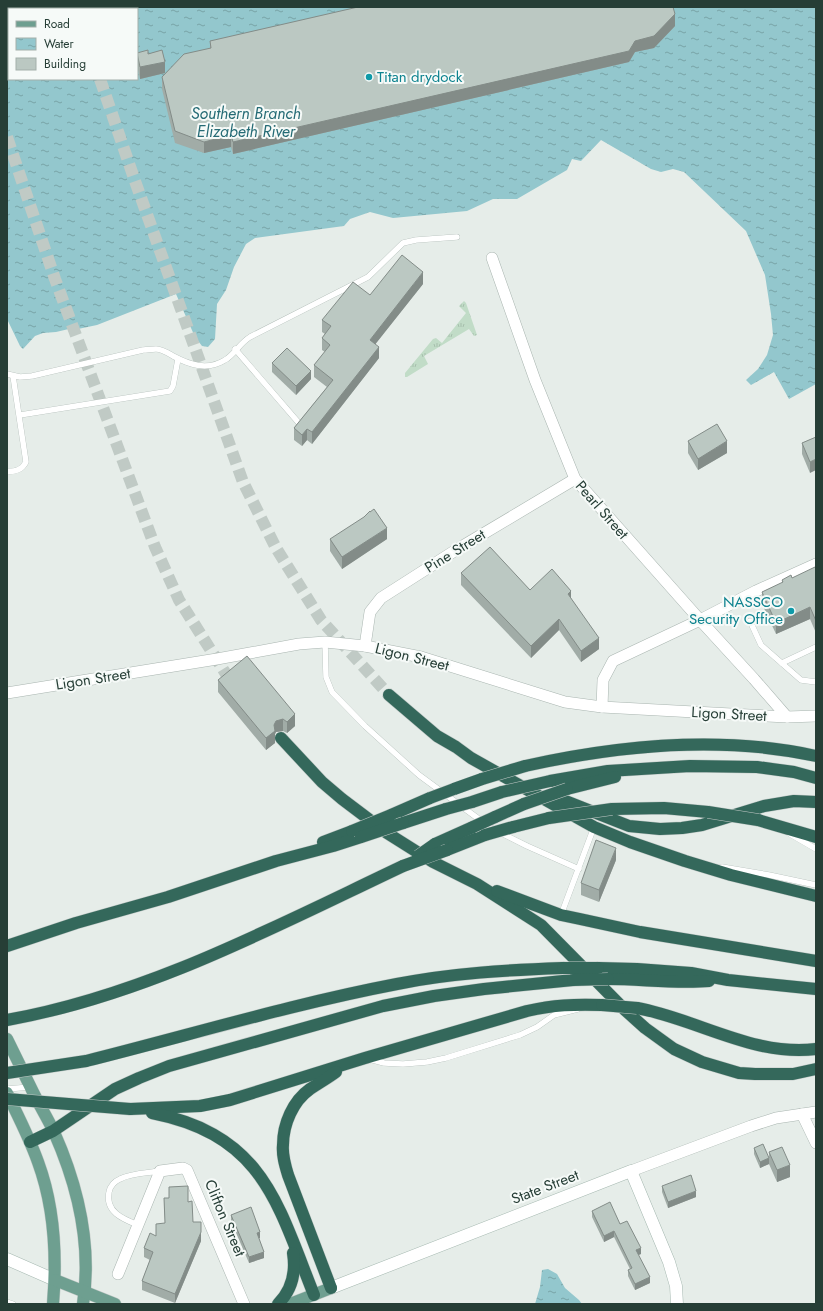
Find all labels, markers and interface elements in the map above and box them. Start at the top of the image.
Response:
legend [8,8,138,80]
text: Road [44,15,70,33]
text: Water [44,35,75,53]
text: Building [44,55,86,73]
place label: Titan drydock [377,66,463,88]
marker: Titan drydock [364,72,374,82]
water label: Southern Branch Elizabeth River [191,102,301,143]
street label: Pearl Street [570,476,634,545]
street label: Pine Street [420,523,490,578]
place label: NASSCO Security Office [689,591,783,630]
marker: NASSCO Security Office [786,606,796,616]
street label: Ligon Street [373,637,452,677]
street label: Ligon Street [54,662,132,696]
street label: Ligon Street [691,701,768,727]
street label: State Street [508,1164,582,1210]
street label: Clifton Street [199,1176,251,1260]

